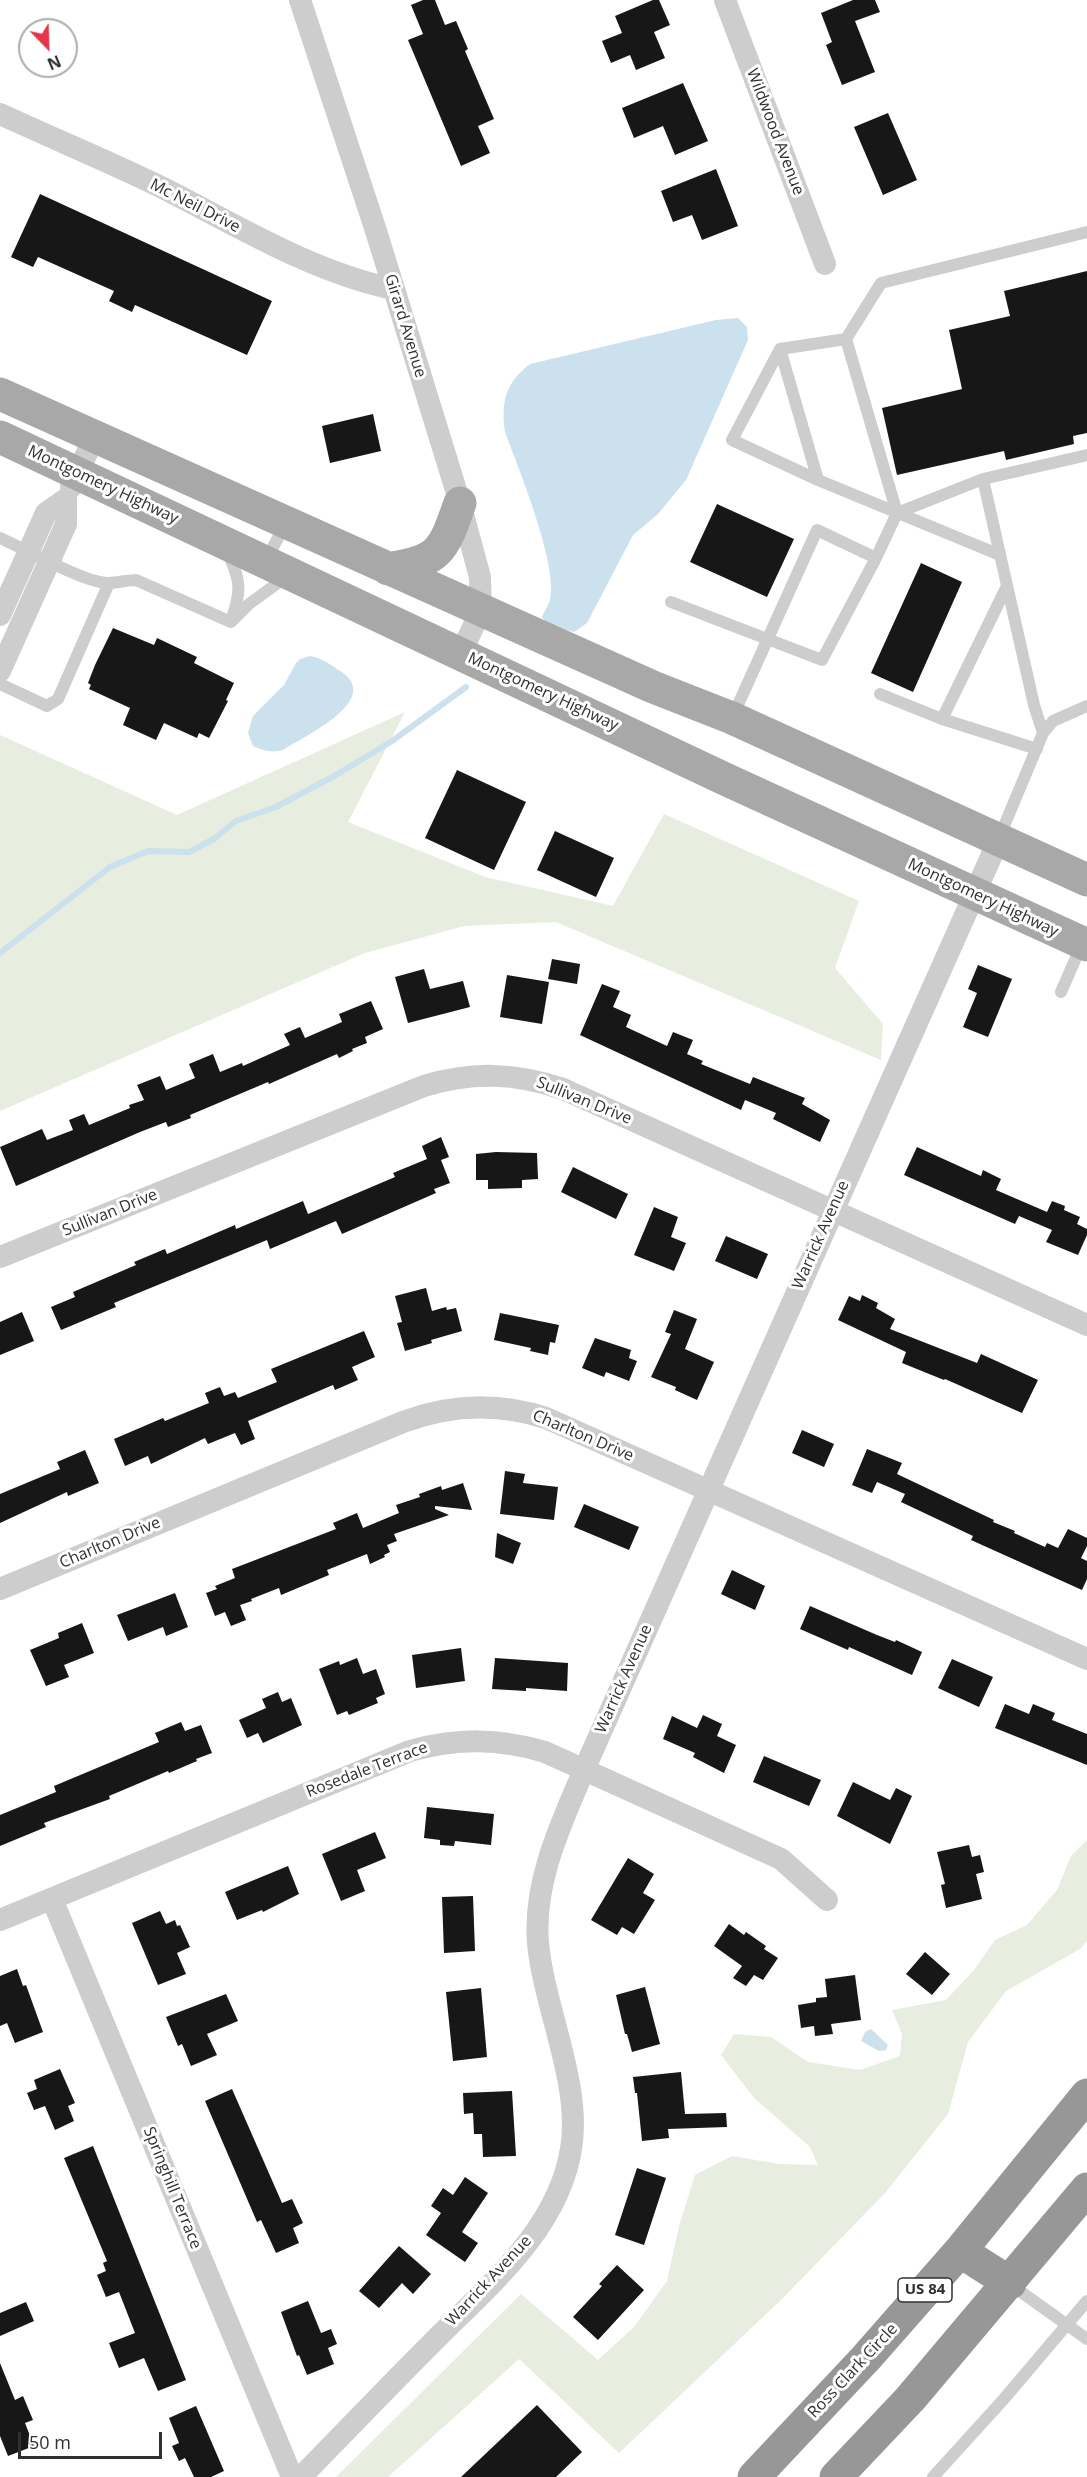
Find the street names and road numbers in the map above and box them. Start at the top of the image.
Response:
street label: Wildwood Avenue [742,66,808,198]
street label: Mc Neil Drive [147,175,243,237]
street label: Girard Avenue [380,272,430,380]
street label: Montgomery Highway [25,442,181,528]
street label: Montgomery Highway [465,649,621,735]
street label: Montgomery Highway [905,855,1061,941]
street label: Sullivan Drive [534,1073,634,1129]
street label: Warrick Avenue [788,1178,854,1292]
street label: Sullivan Drive [60,1185,160,1241]
street label: Charlton Drive [530,1406,636,1466]
street label: Charlton Drive [57,1513,163,1573]
street label: Warrick Avenue [591,1622,657,1736]
street label: Rosedale Terrace [304,1738,430,1802]
street label: Springhill Terrace [139,2124,205,2252]
street label: Warrick Avenue [442,2232,536,2330]
road number: US 84 [898,2278,952,2302]
street label: Ross Clark Circle [804,2320,902,2422]

